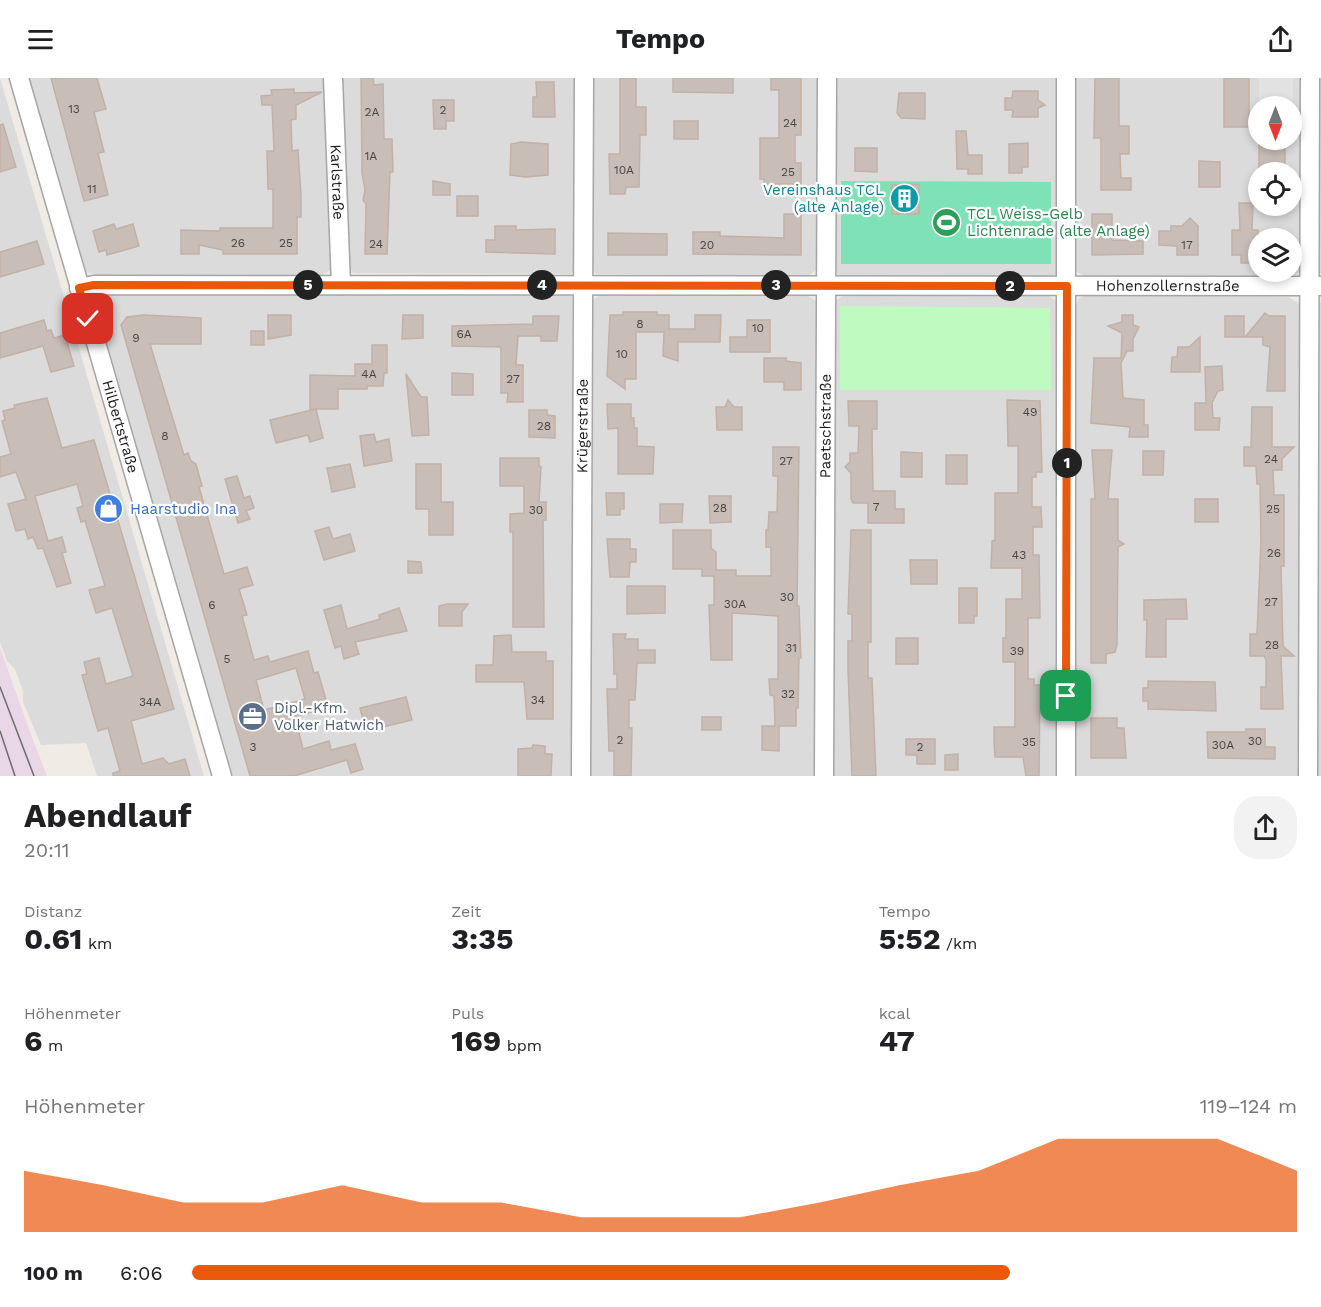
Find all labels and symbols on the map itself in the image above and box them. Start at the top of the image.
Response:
north arrow [1248,96,1302,150]
house number: 13 [68,102,80,116]
house number: 2 [440,103,447,117]
house number: 2A [365,105,380,119]
house number: 24 [783,116,797,130]
street label: Karlstraße [327,144,347,220]
house number: 1A [365,149,377,163]
house number: 10A [614,163,634,177]
house number: 25 [781,165,795,179]
place label: Vereinshaus TCL (alte Anlage) [763,181,884,216]
house number: 11 [87,182,97,196]
building icon: Vereinshaus TCL (alte Anlage) [889,183,921,215]
place label: TCL Weiss-Gelb Lichtenrade (alte Anlage) [967,205,1150,240]
sports icon: TCL Weiss-Gelb Lichtenrade (alte Anlage) [930,207,962,239]
house number: 26 [231,236,245,250]
house number: 25 [279,236,293,250]
house number: 24 [369,237,383,251]
house number: 20 [700,238,714,252]
house number: 17 [1181,238,1193,252]
pin: 5 [293,270,323,300]
pin: 4 [527,270,557,300]
pin: 3 [761,270,791,300]
pin: 2 [995,271,1025,301]
street label: Hohenzollernstraße [1096,277,1240,295]
pin [62,293,113,344]
house number: 8 [636,317,644,331]
house number: 10 [752,321,764,335]
house number: 6A [456,327,472,341]
house number: 9 [132,331,140,345]
house number: 10 [616,347,628,361]
house number: 4A [361,367,377,381]
house number: 27 [506,372,520,386]
street label: Paetschstraße [816,374,835,478]
street label: Hilbertstraße [98,378,142,475]
street label: Krügerstraße [573,379,592,473]
house number: 49 [1023,405,1037,419]
house number: 28 [537,419,551,433]
house number: 8 [161,429,169,443]
pin: 1 [1052,448,1082,478]
house number: 24 [1264,452,1278,466]
house number: 27 [779,454,793,468]
shop icon: Haarstudio Ina [93,493,125,525]
place label: Haarstudio Ina [130,500,237,518]
house number: 7 [873,500,880,514]
house number: 28 [713,501,727,515]
house number: 25 [1266,502,1280,516]
house number: 30 [529,503,543,517]
house number: 26 [1267,546,1281,560]
house number: 43 [1012,548,1026,562]
house number: 30 [780,590,794,604]
house number: 27 [1264,595,1278,609]
house number: 30A [724,597,746,611]
house number: 6 [208,598,216,612]
house number: 28 [1265,638,1279,652]
house number: 31 [785,641,797,655]
house number: 39 [1010,644,1024,658]
house number: 5 [224,652,231,666]
pin [1040,670,1091,721]
house number: 32 [781,687,795,701]
house number: 34 [531,693,545,707]
house number: 34A [139,695,161,709]
place label: Dipl.-Kfm. Volker Hatwich [274,699,384,734]
office icon: Dipl.-Kfm. Volker Hatwich [237,701,269,733]
house number: 2 [617,733,624,747]
house number: 30 [1248,734,1262,748]
house number: 35 [1022,735,1036,749]
house number: 30A [1212,738,1234,752]
house number: 3 [250,740,257,754]
house number: 2 [917,740,924,754]

